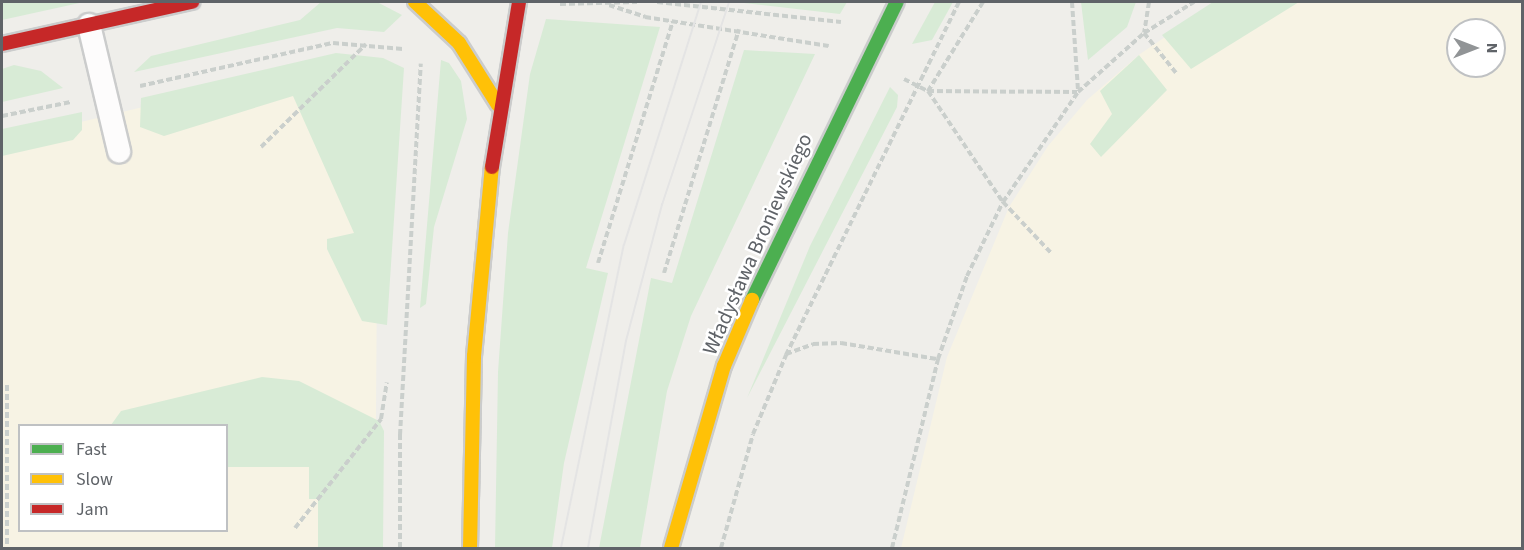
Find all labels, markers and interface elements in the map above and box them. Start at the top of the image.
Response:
north arrow [1446,18,1506,78]
text: N [1481,43,1503,53]
street label: Władysława Broniewskiego [697,129,817,359]
legend [18,424,228,532]
text: Fast [76,437,107,462]
text: Slow [76,467,113,492]
text: Jam [76,497,109,522]

